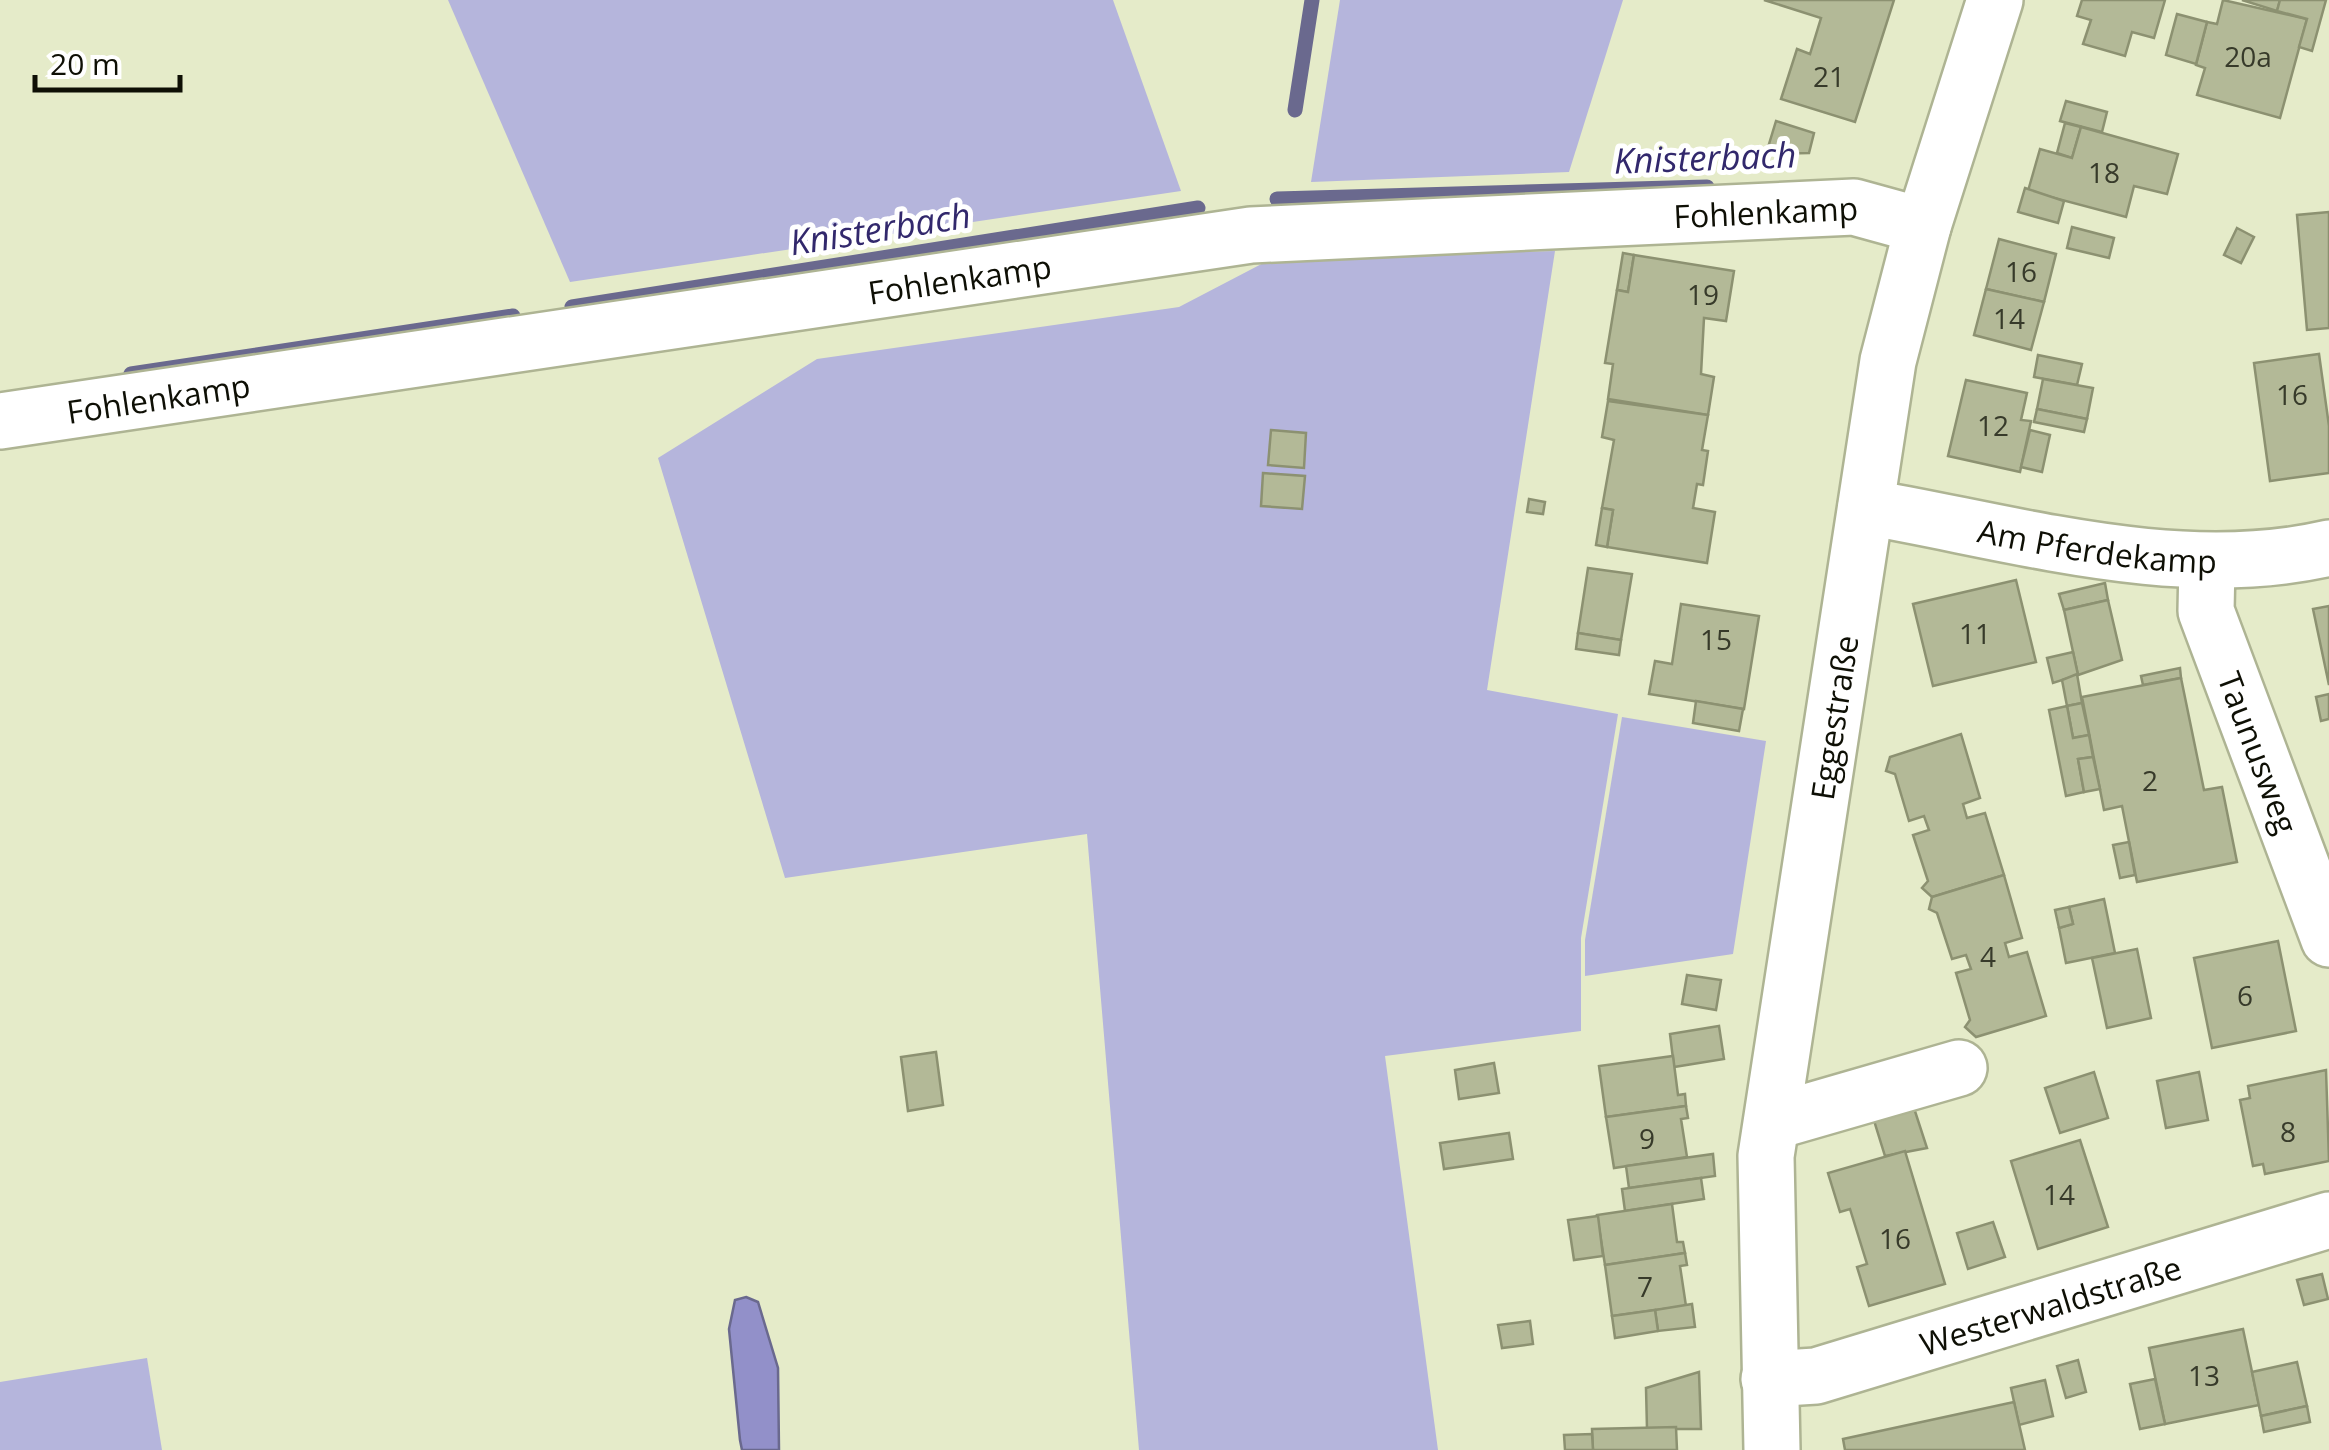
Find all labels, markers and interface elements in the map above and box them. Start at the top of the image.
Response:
scale bar [35,30,180,92]
house number: 20a [2224,37,2272,75]
text: 20 m [50,43,120,84]
house number: 21 [1813,57,1845,95]
water label: Knisterbach [1613,130,1797,184]
house number: 18 [2088,153,2120,191]
street label: Fohlenkamp [1672,185,1859,237]
water label: Knisterbach [786,191,974,265]
street label: Fohlenkamp [865,243,1054,313]
house number: 16 [2005,252,2037,290]
house number: 19 [1687,275,1719,313]
house number: 14 [1993,299,2025,337]
street label: Fohlenkamp [64,363,253,432]
house number: 16 [2276,375,2308,413]
house number: 12 [1977,406,2009,444]
street label: Am Pferdekamp [1974,508,2217,582]
house number: 11 [1959,614,1991,652]
house number: 15 [1700,620,1732,658]
street label: Eggestraße [1800,632,1867,802]
street label: Taunusweg [2209,665,2309,839]
house number: 2 [2142,761,2158,799]
house number: 4 [1980,937,1996,975]
house number: 6 [2237,976,2253,1014]
house number: 8 [2280,1112,2296,1150]
house number: 9 [1639,1119,1655,1157]
house number: 14 [2043,1175,2075,1213]
house number: 16 [1879,1219,1911,1257]
street label: Westerwaldstraße [1914,1245,2186,1365]
house number: 7 [1637,1267,1653,1305]
house number: 13 [2188,1356,2220,1394]

